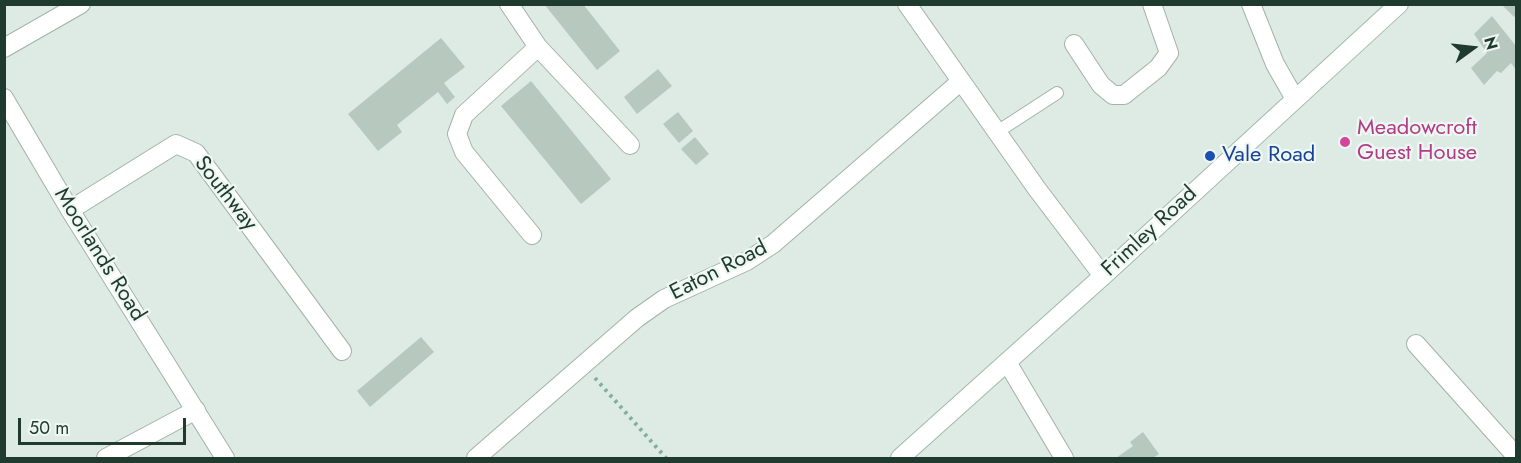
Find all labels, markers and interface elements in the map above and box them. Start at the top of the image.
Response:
north arrow [1443,18,1503,78]
text: N [1478,34,1504,52]
place label: Meadowcroft Guest House [1357,116,1477,168]
marker: Meadowcroft Guest House [1338,135,1352,149]
place label: Vale Road [1222,143,1315,169]
marker: Vale Road [1203,149,1217,163]
street label: Southway [188,151,262,237]
street label: Frimley Road [1097,181,1203,283]
street label: Moorlands Road [48,184,150,326]
street label: Eaton Road [666,235,772,307]
scale bar [21,406,189,444]
text: 50 m [29,415,69,441]

